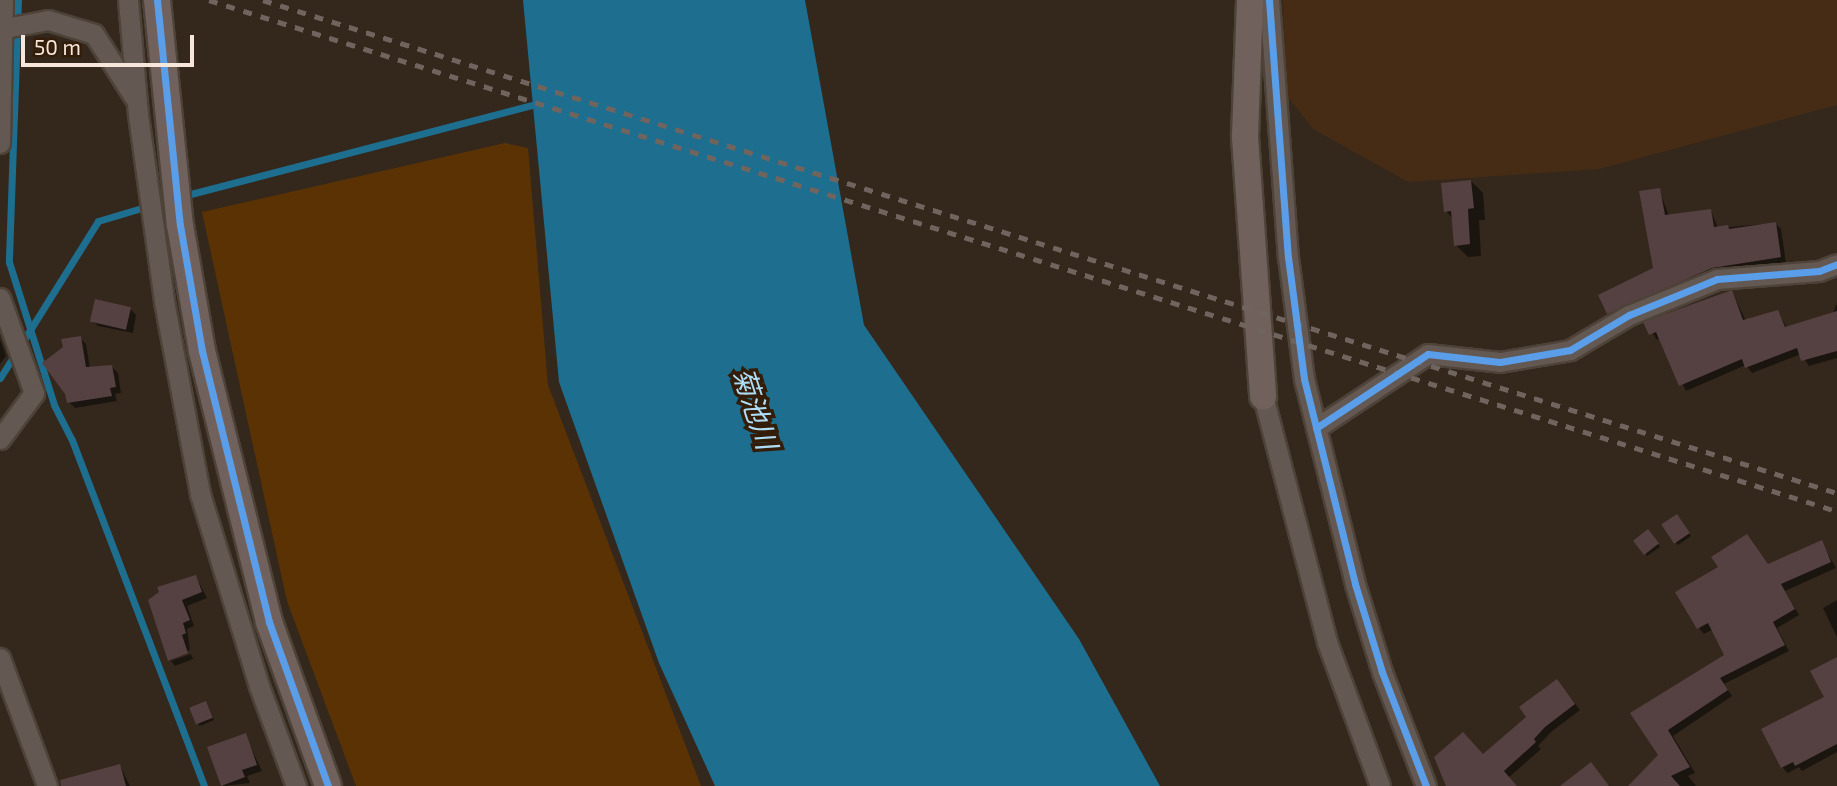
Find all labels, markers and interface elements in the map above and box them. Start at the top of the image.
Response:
scale bar [24,21,198,65]
text: 50 m [34,34,81,59]
water label: 菊池川 [727,363,785,453]

